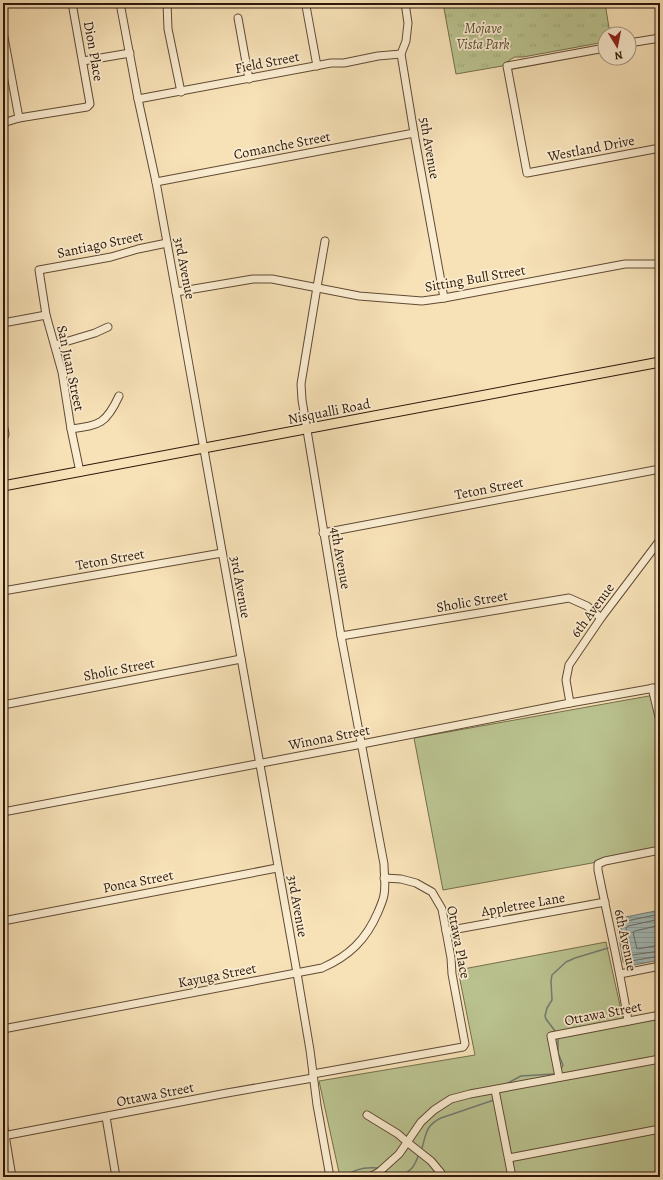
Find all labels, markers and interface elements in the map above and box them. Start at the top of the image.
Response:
street label: Dion Place [79,19,108,83]
park label: Mojave Vista Park [456,19,510,54]
north arrow [597,26,637,66]
street label: Field Street [233,47,301,78]
text: N [613,47,624,63]
street label: 5th Avenue [415,116,444,181]
street label: Comanche Street [232,127,332,164]
street label: Westland Drive [545,131,636,166]
street label: Santiago Street [55,226,145,263]
street label: 3rd Avenue [169,235,200,301]
street label: Sitting Bull Street [423,260,527,297]
street label: San Juan Street [52,323,89,413]
street label: Nisqualli Road [286,394,372,429]
street label: Teton Street [453,472,525,504]
street label: 4th Avenue [326,525,355,591]
street label: Teton Street [74,544,146,575]
street label: 3rd Avenue [226,554,255,620]
street label: 6th Avenue [566,579,619,641]
street label: Sholic Street [435,586,510,617]
street label: Sholic Street [82,653,157,686]
street label: Winona Street [286,720,372,755]
street label: Ponca Street [101,865,175,898]
street label: 3rd Avenue [283,873,312,939]
street label: Appletree Lane [479,888,567,921]
street label: Ottawa Place [442,904,475,980]
street label: 6th Avenue [610,907,641,973]
street label: Kayuga Street [176,959,258,992]
street label: Ottawa Street [563,997,644,1030]
street label: Ottawa Street [115,1078,196,1111]

